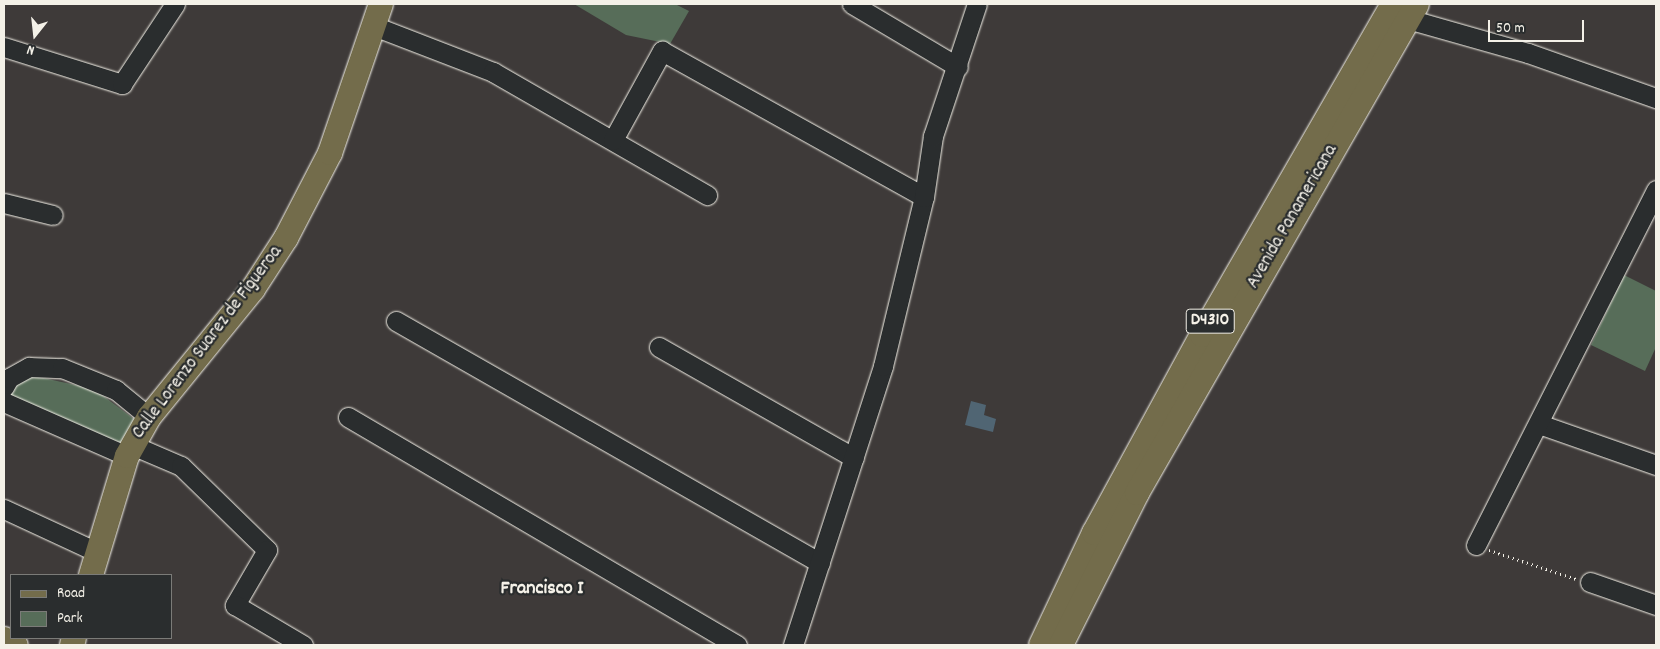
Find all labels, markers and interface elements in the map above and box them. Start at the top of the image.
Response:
north arrow [10,10,60,60]
scale bar [1490,10,1586,42]
text: 50 m [1496,18,1525,40]
text: N [25,39,37,60]
street label: Avenida Panamericana [1243,141,1343,293]
street label: Calle Lorenzo Suarez de Figueroa [128,242,288,444]
road number: D4310 [1185,306,1235,336]
legend [10,574,172,639]
district label: Francisco I [501,577,583,601]
text: Road [57,583,85,605]
text: Park [57,608,83,630]

